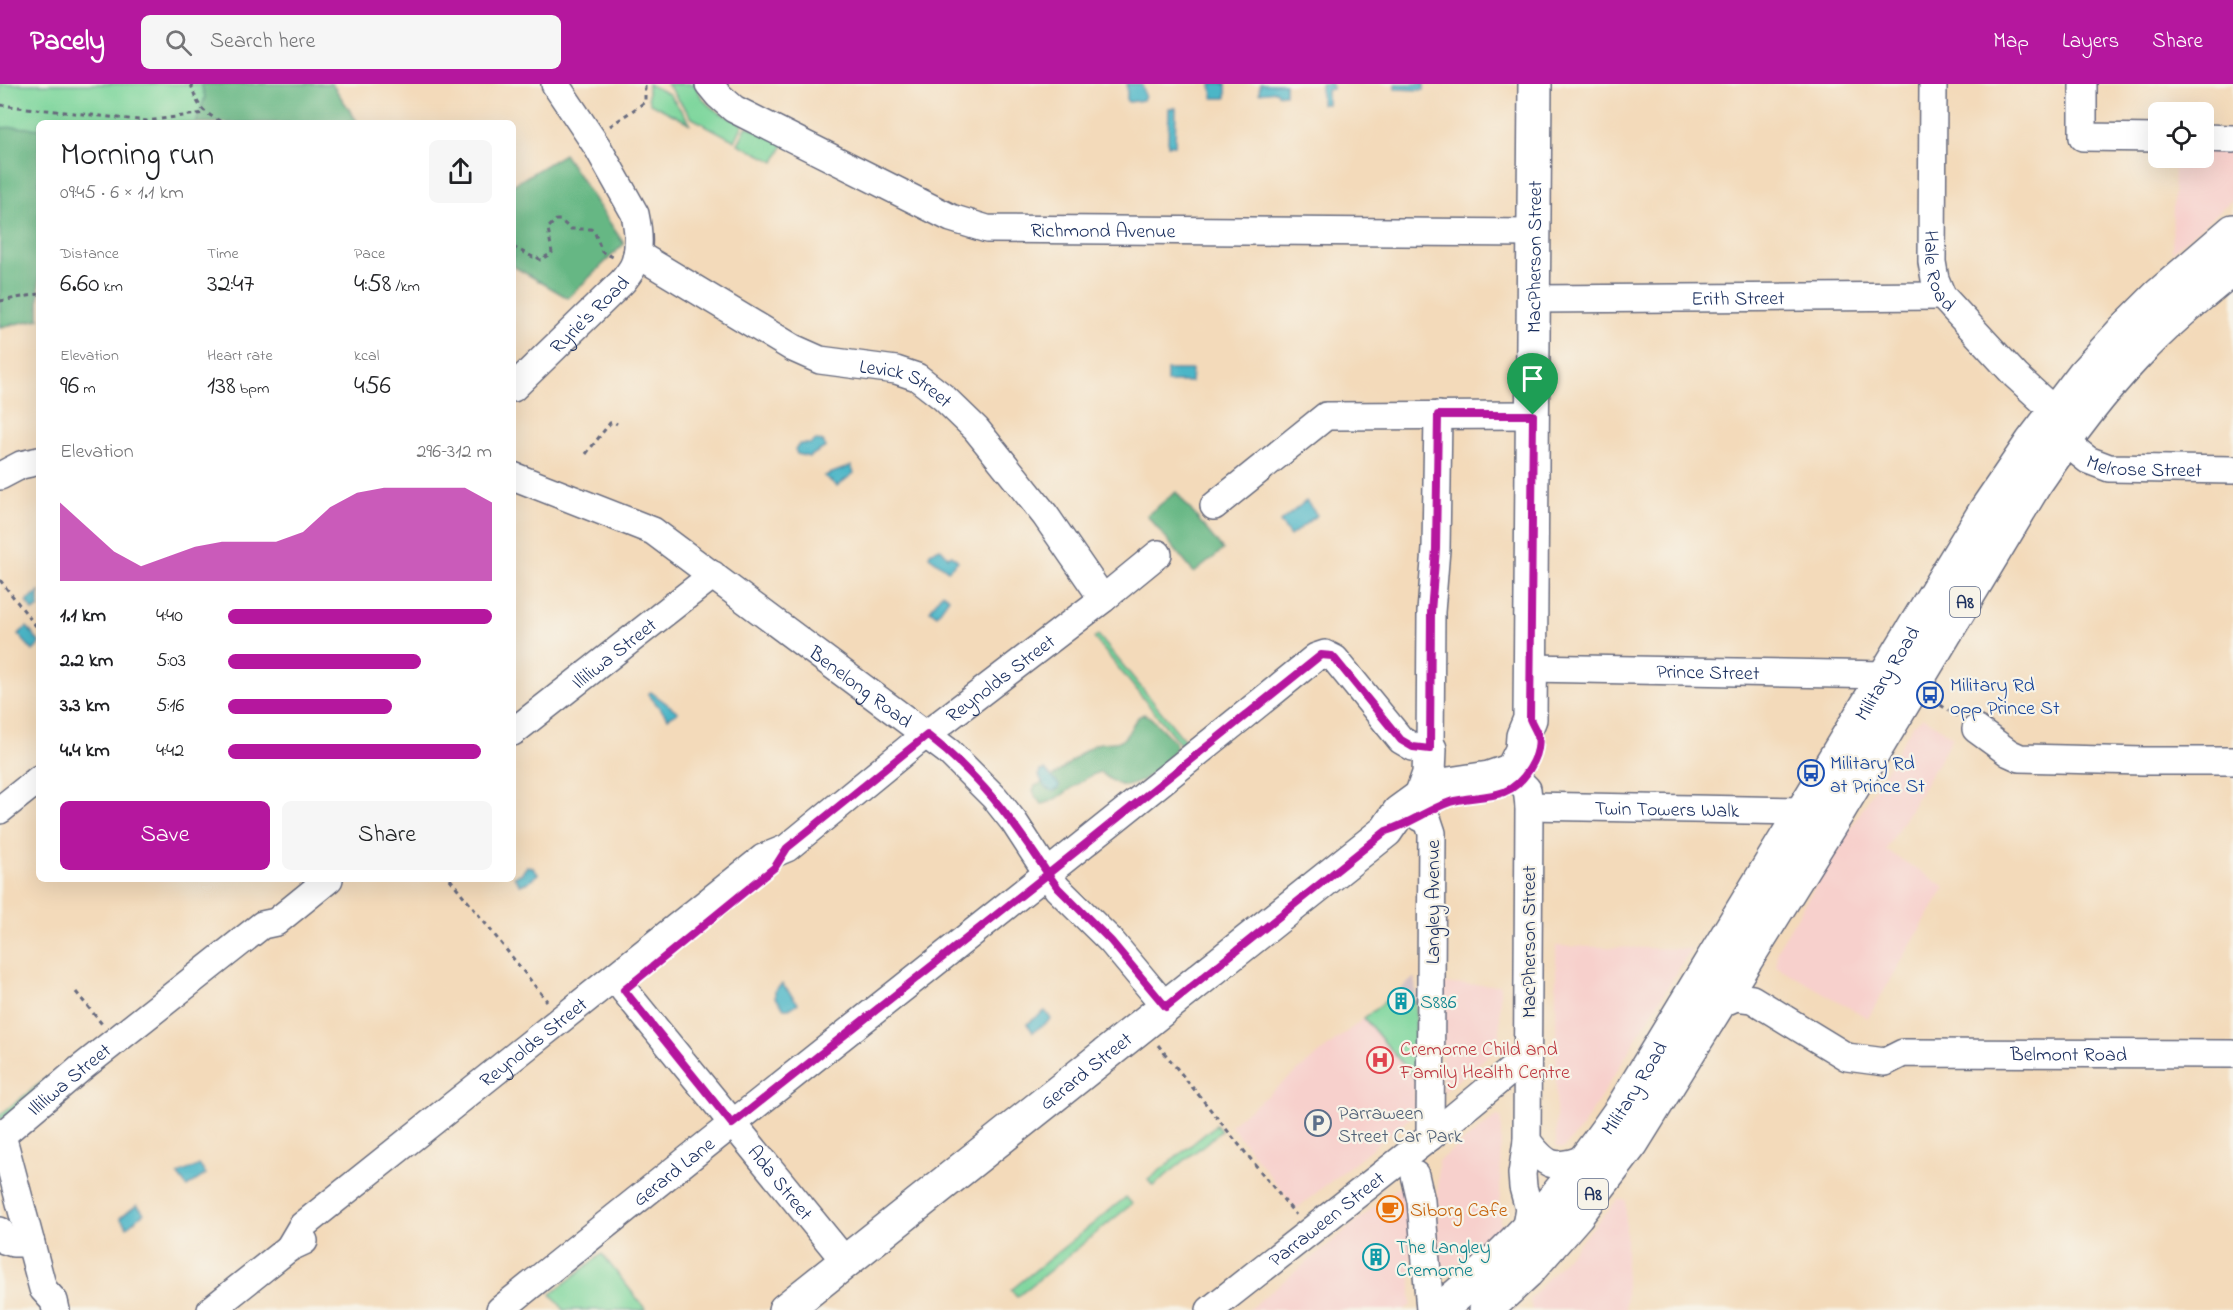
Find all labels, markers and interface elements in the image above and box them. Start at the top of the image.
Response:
search box [141,15,561,69]
text: Pacely [30,22,105,63]
icon: search [162,26,195,59]
text: Search here [210,26,315,58]
text: Map [1993,27,2029,57]
text: Layers [2062,27,2119,57]
text: Share [2152,27,2203,57]
map controls [2148,102,2214,168]
button: locate [2148,102,2214,168]
text: Morning run [60,132,214,180]
button: share [429,140,492,203]
text: 09:45 · 6 × 1.1 km [60,179,184,208]
street label: MacPherson Street [1521,180,1551,333]
street label: Richmond Avenue [1030,217,1176,247]
street label: Hale Road [1915,230,1962,319]
text: Distance [60,242,119,266]
text: Time [207,242,239,266]
text: Pace [354,242,385,266]
text: 6.60 [60,266,99,304]
text: 32:47 [207,266,254,304]
text: 4:58 [354,266,392,304]
street label: Ryrie's Road [544,270,637,362]
text: km [99,275,123,299]
text: /km [392,275,420,299]
street label: Erith Street [1691,285,1785,315]
text: Elevation [60,344,119,368]
text: Heart rate [207,344,273,368]
text: kcal [354,344,379,368]
street label: Levick Street [857,353,958,416]
pin [1507,353,1558,415]
icon: arrive [1516,362,1549,395]
text: 96 [60,368,79,406]
text: 138 [207,368,236,406]
text: 456 [354,368,391,406]
text: m [79,377,96,401]
text: bpm [236,377,269,401]
text: Elevation [60,438,134,467]
text: 296–312 m [416,438,492,467]
street label: Melrose Street [2082,449,2202,486]
road number: A8 [1950,587,1980,617]
text: 1.1 km [60,602,106,631]
text: 4:40 [156,602,183,631]
street label: Illiliwa Street [566,612,664,698]
street label: Military Road [1849,621,1929,727]
street label: Reynolds Street [941,628,1063,731]
street label: Benelong Road [801,639,917,737]
text: 2.2 km [60,647,113,676]
text: 5:03 [156,647,186,676]
street label: Prince Street [1656,658,1760,690]
place label: Military Rd opp Prince St [1950,672,2060,724]
bus stop icon: Military Rd opp Prince St [1915,680,1945,710]
text: 3.3 km [60,692,110,721]
text: 5:16 [156,692,184,721]
text: 4.4 km [60,737,110,766]
text: 4:42 [156,737,184,766]
place label: Military Rd at Prince St [1830,750,1925,802]
bus stop icon: Military Rd at Prince St [1796,758,1826,788]
street label: Twin Towers Walk [1594,795,1740,827]
button: Save [60,801,270,870]
button: Share [282,801,492,870]
street label: Langley Avenue [1420,840,1450,964]
street label: MacPherson Street [1516,865,1545,1018]
building icon: S886 [1386,986,1416,1016]
place label: S886 [1420,989,1457,1018]
street label: Reynolds Street [474,991,595,1096]
street label: Gerard Street [1034,1026,1140,1119]
place label: Cremorne Child and Family Health Centre [1399,1036,1570,1088]
street label: Illiliwa Street [22,1037,119,1124]
street label: Military Road [1595,1037,1676,1142]
street label: Belmont Road [2009,1041,2127,1071]
hospital icon: Cremorne Child and Family Health Centre [1365,1045,1395,1075]
place label: Parraween Street Car Park [1338,1100,1463,1152]
parking icon: Parraween Street Car Park [1303,1108,1333,1138]
street label: Gerard Lane [627,1131,722,1215]
street label: Ada Street [739,1140,819,1228]
street label: Parraween Street [1264,1165,1392,1275]
road number: A8 [1578,1179,1608,1209]
cafe icon: Siborg Cafe [1375,1194,1405,1224]
place label: Siborg Cafe [1410,1197,1508,1227]
place label: The Langley Cremorne [1396,1234,1491,1286]
building icon: The Langley Cremorne [1361,1242,1391,1272]

